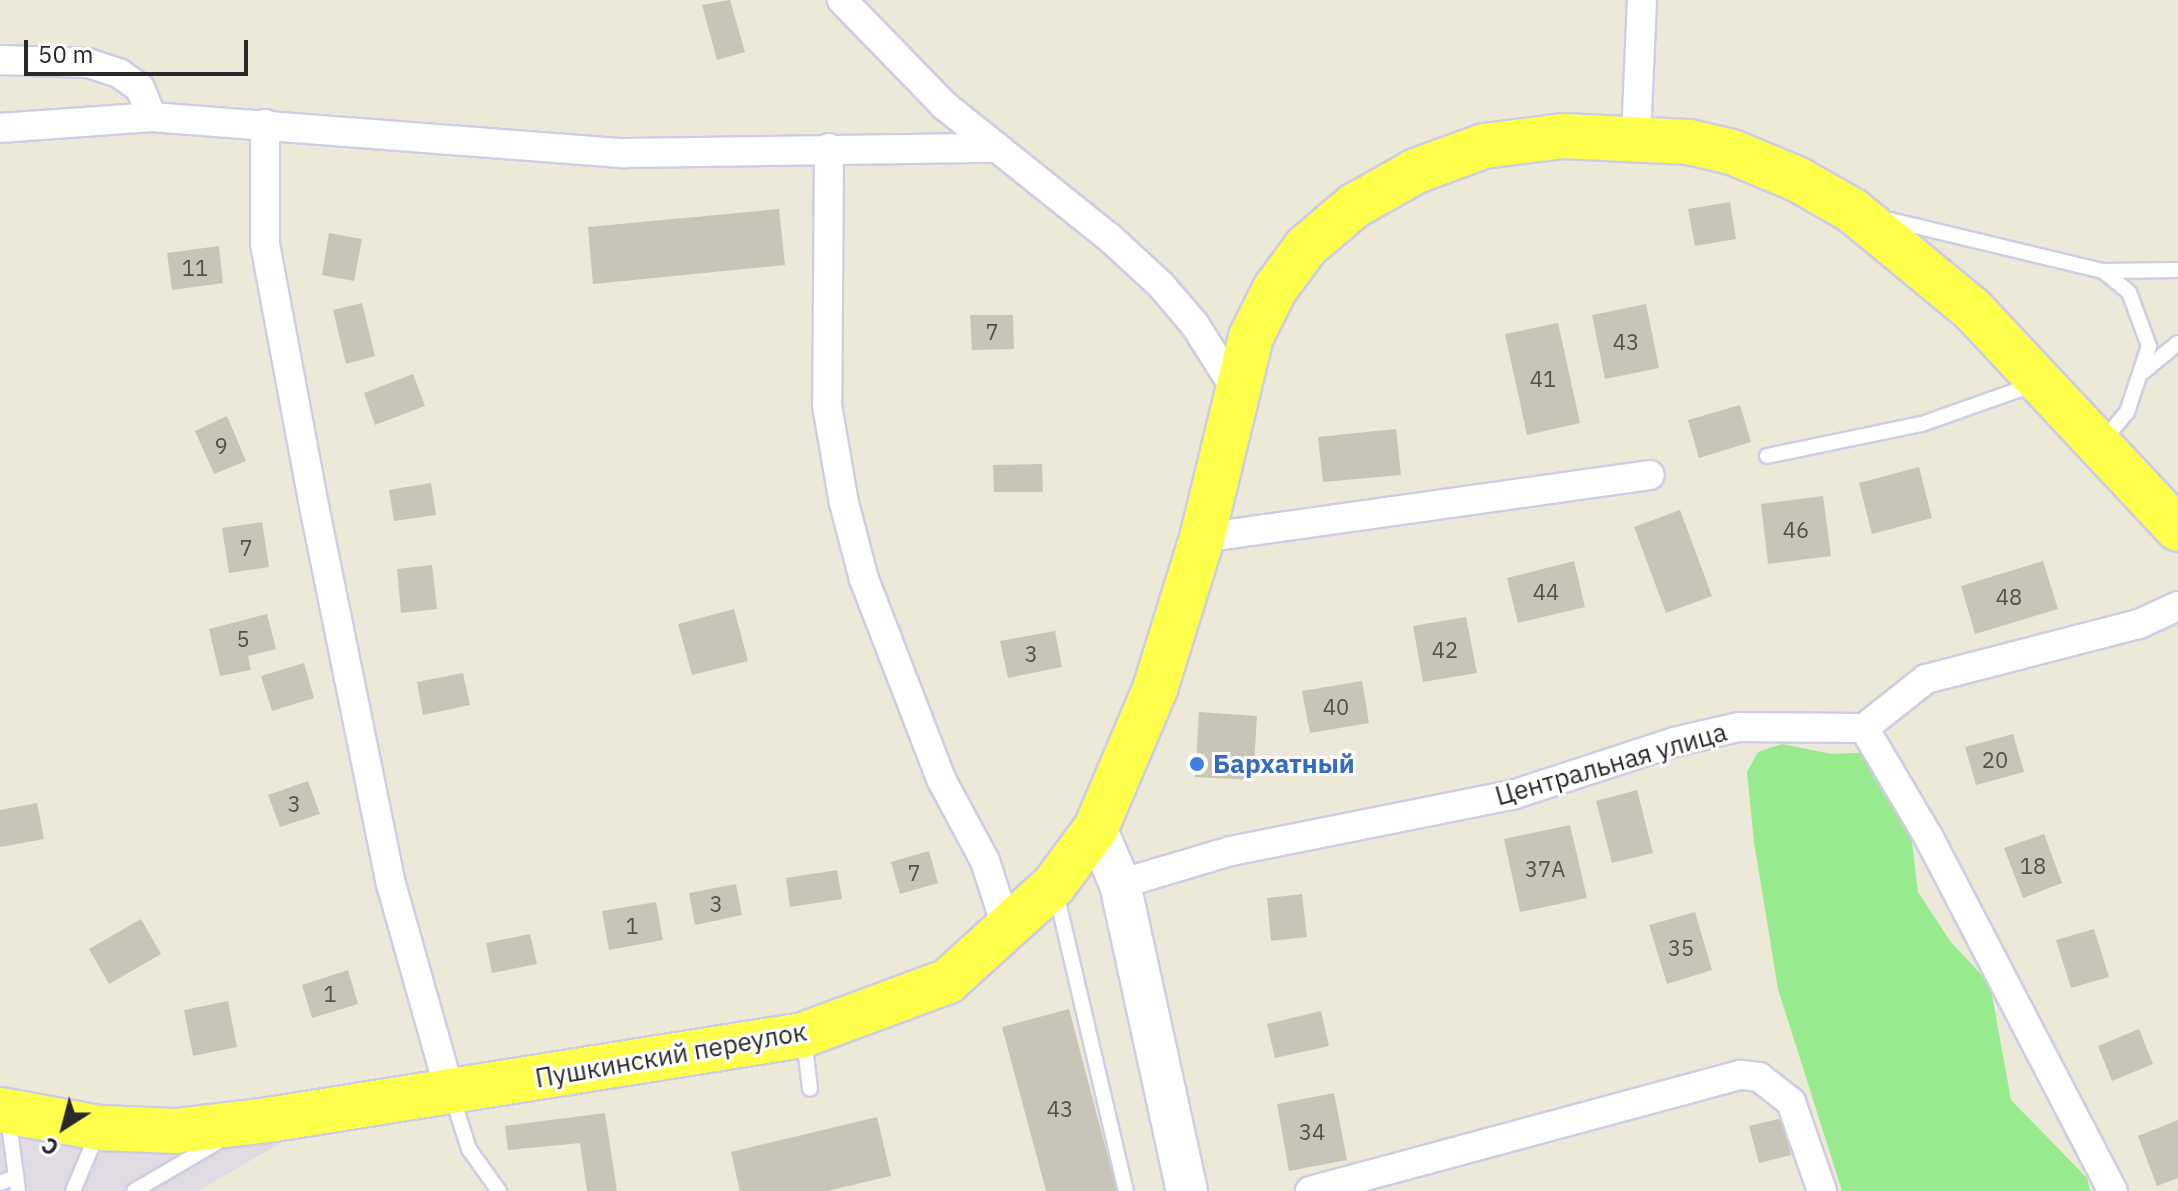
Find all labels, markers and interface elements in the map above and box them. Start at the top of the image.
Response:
scale bar [28,24,252,74]
text: 50 m [38,38,93,70]
house number: 11 [182,255,208,281]
house number: 7 [985,319,999,345]
house number: 43 [1613,329,1639,355]
house number: 41 [1530,366,1556,392]
house number: 9 [214,433,228,459]
house number: 46 [1783,517,1809,543]
house number: 7 [239,535,253,561]
house number: 44 [1533,579,1559,605]
house number: 48 [1996,584,2022,610]
house number: 5 [236,626,250,652]
house number: 42 [1432,637,1458,663]
house number: 3 [1024,641,1038,667]
house number: 40 [1323,694,1349,720]
street label: Центральная улица [1492,716,1730,812]
house number: 20 [1982,747,2008,773]
place label: Бархатный [1213,748,1355,780]
marker: Бархатный [1188,755,1206,773]
house number: 3 [287,791,301,817]
house number: 18 [2020,853,2046,879]
house number: 37А [1525,856,1565,882]
house number: 7 [907,860,921,886]
house number: 3 [709,891,723,917]
house number: 1 [625,913,639,939]
house number: 35 [1668,935,1694,961]
house number: 1 [323,981,337,1007]
street label: Пушкинский переулок [533,1016,809,1094]
north arrow [24,1087,104,1167]
house number: 43 [1047,1096,1073,1122]
house number: 34 [1299,1119,1325,1145]
text: С [35,1131,64,1163]

